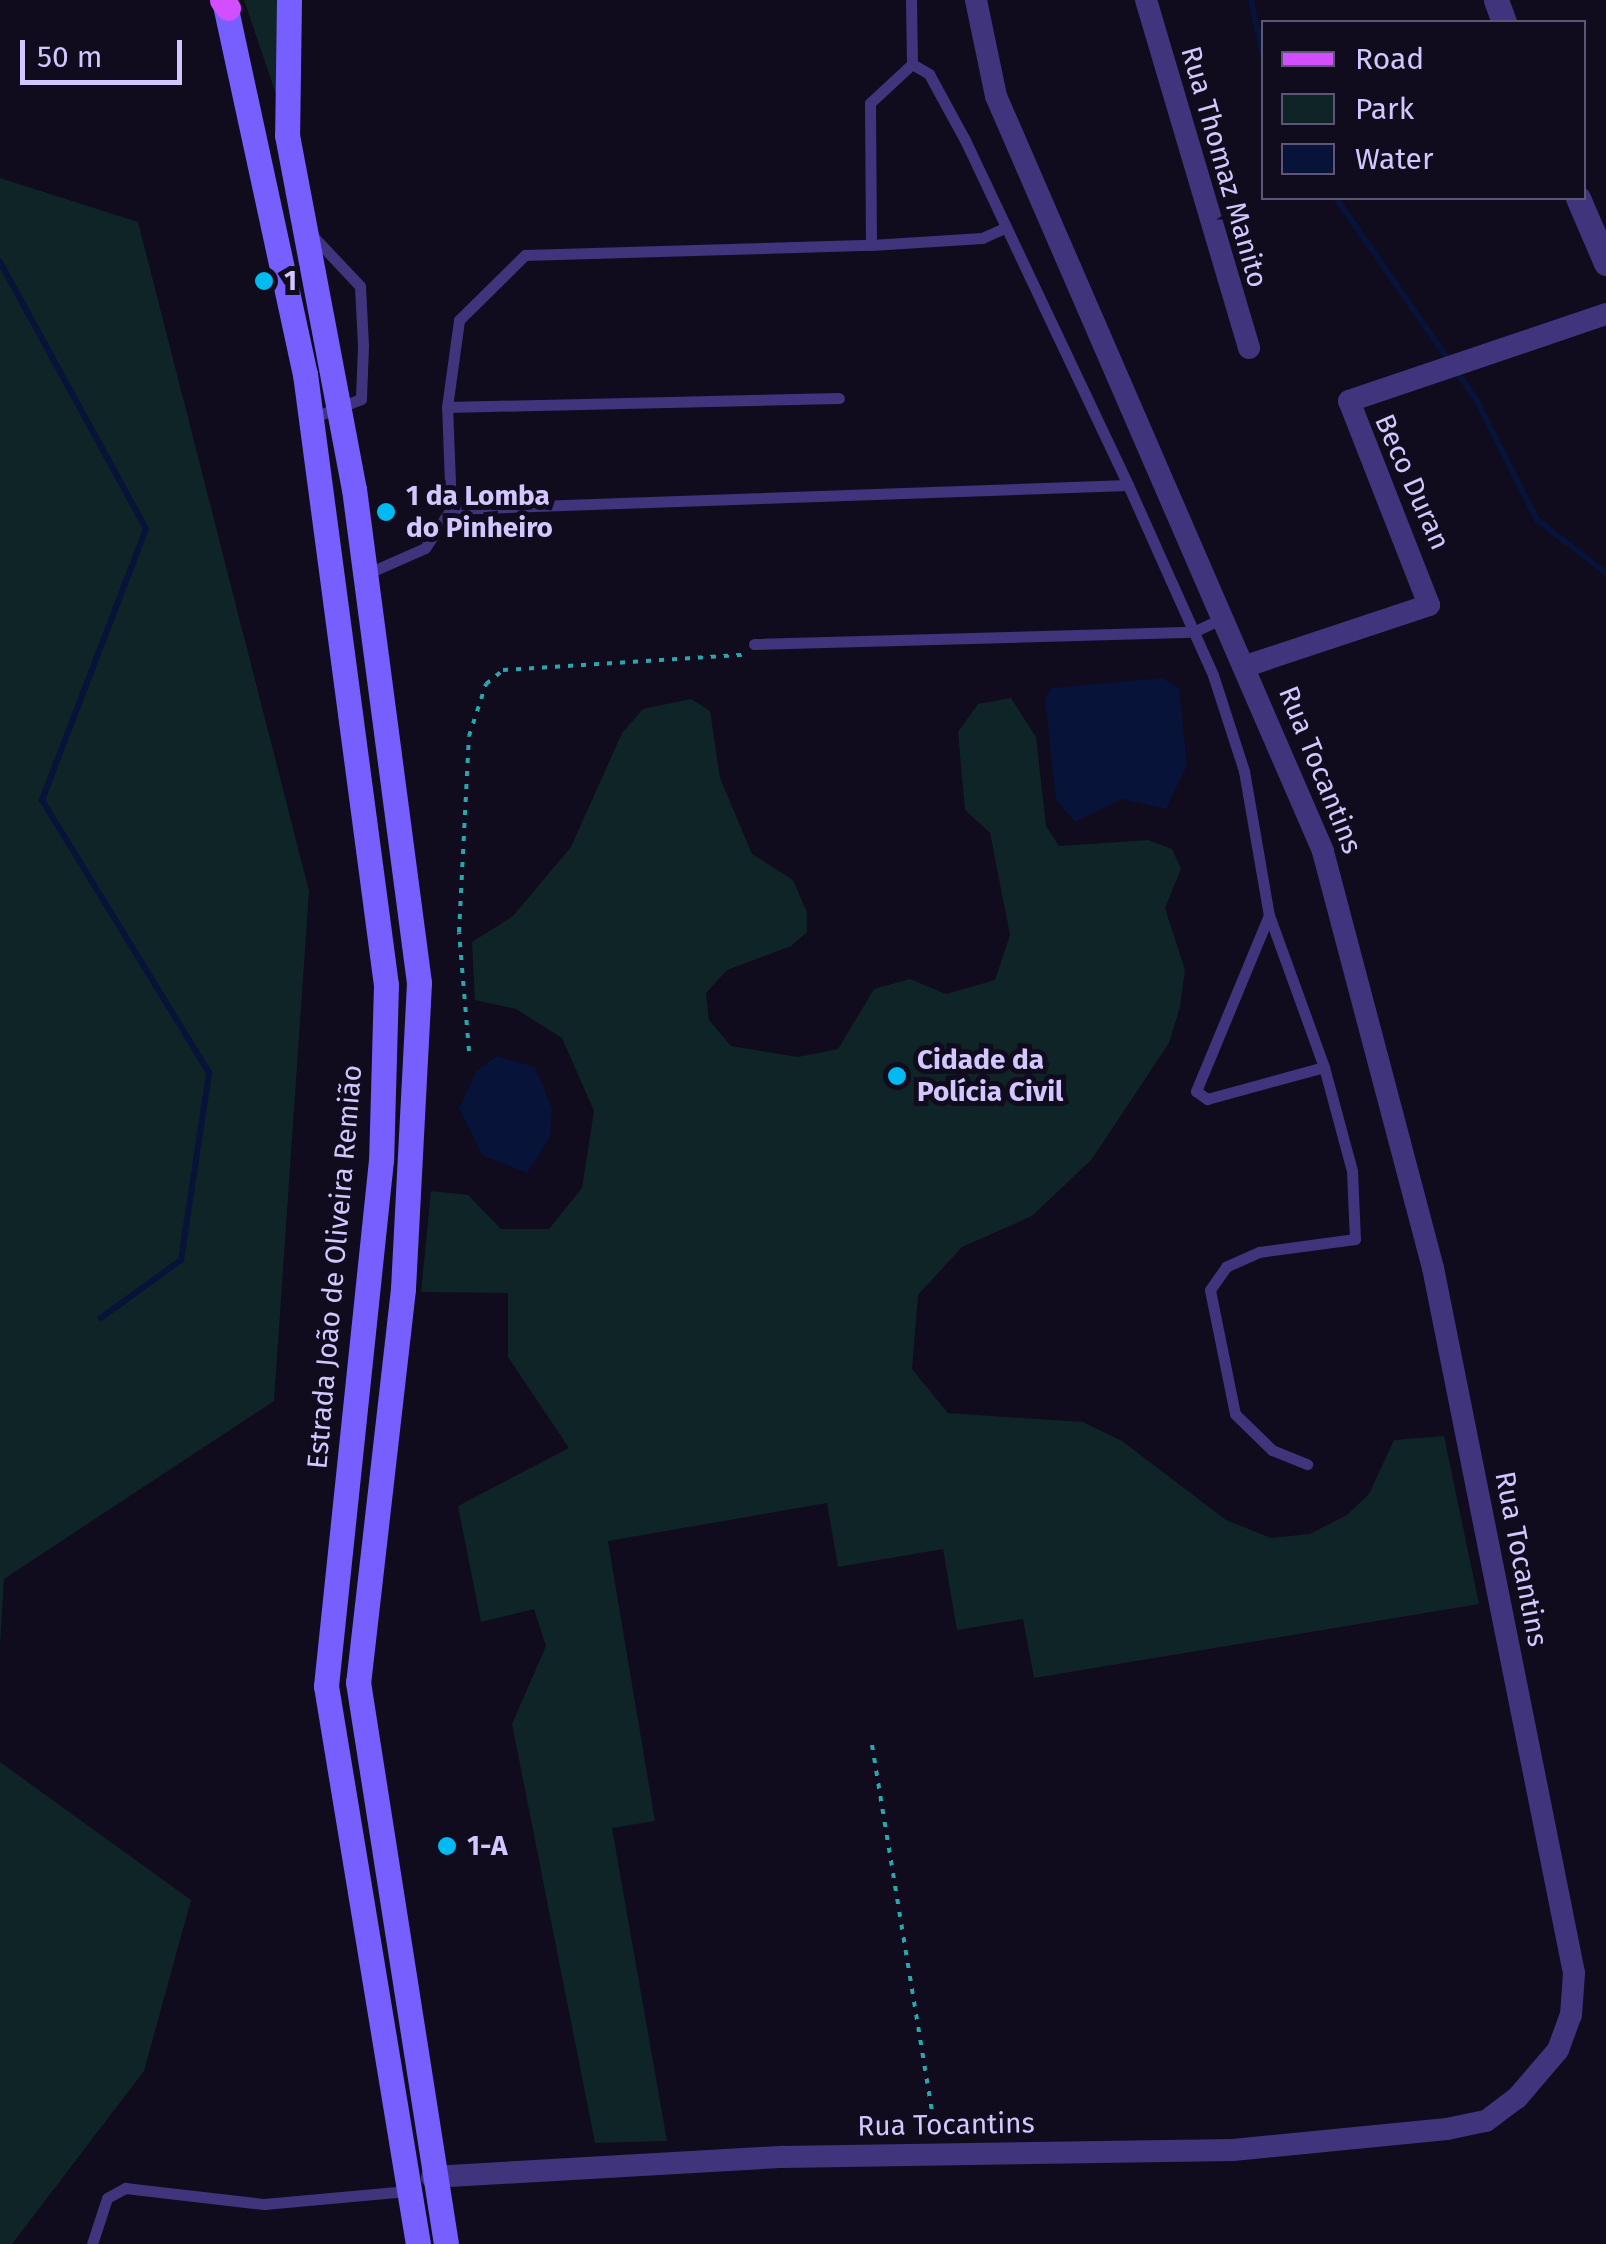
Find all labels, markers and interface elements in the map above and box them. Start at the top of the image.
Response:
scale bar [25,20,188,82]
legend [1261,20,1586,200]
text: 50 m [37,39,102,75]
text: Road [1355,41,1424,77]
street label: Rua Thomaz Manito [1173,43,1275,291]
text: Park [1355,91,1414,127]
text: Water [1355,141,1434,177]
place label: 1 [284,264,297,298]
marker: 1 [253,270,275,292]
street label: Beco Duran [1367,409,1457,555]
place label: 1 da Lomba do Pinheiro [406,479,553,545]
marker: 1 da Lomba do Pinheiro [375,501,397,523]
street label: Rua Tocantins [1271,681,1369,859]
place label: Cidade da Polícia Civil [917,1043,1063,1109]
street label: Estrada João de Oliveira Remião [301,1064,369,1470]
marker: Cidade da Polícia Civil [886,1065,908,1087]
street label: Rua Tocantins [1488,1469,1554,1649]
place label: 1-A [467,1829,508,1863]
marker: 1-A [436,1835,458,1857]
street label: Rua Tocantins [857,2107,1035,2143]

